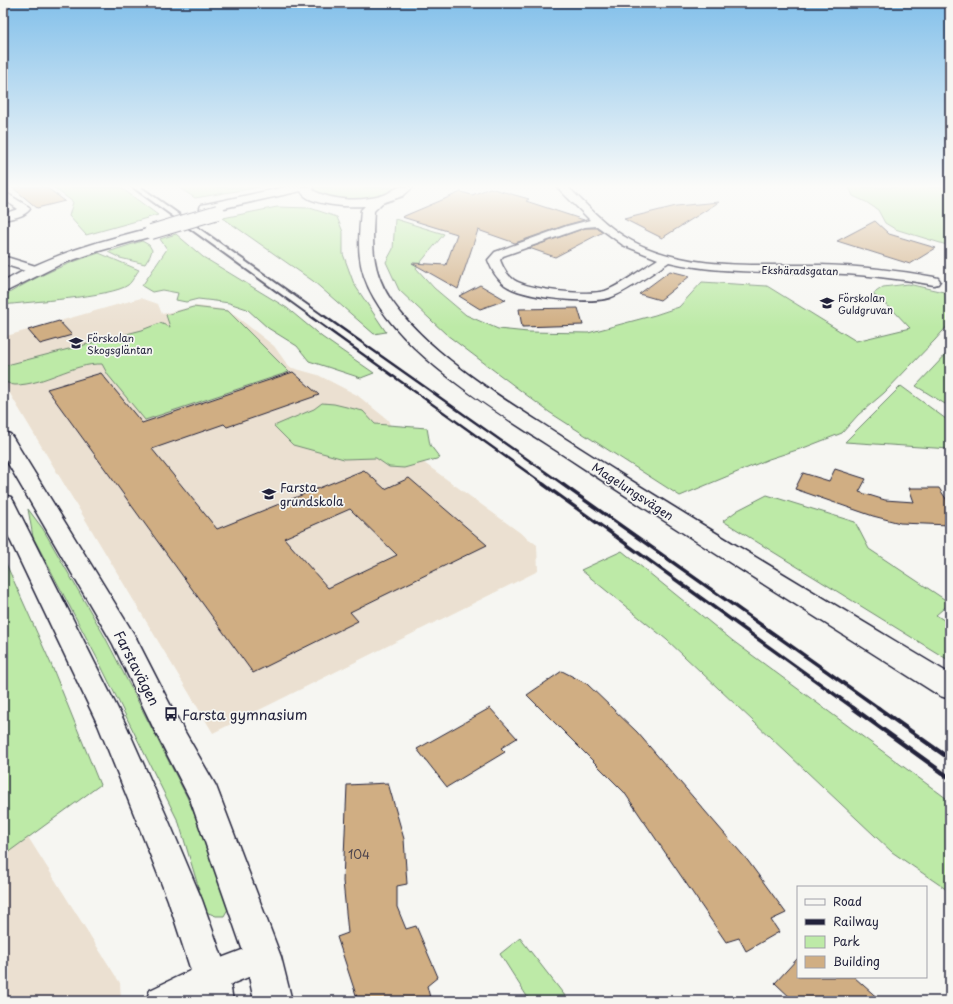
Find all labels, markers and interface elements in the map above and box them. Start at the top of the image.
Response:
street label: Ekshäradsgatan [762,262,838,278]
place label: Förskolan Guldgruvan [838,290,893,317]
school or university icon: Förskolan Guldgruvan [819,295,835,311]
place label: Förskolan Skogsgläntan [87,330,152,357]
school or university icon: Förskolan Skogsgläntan [68,335,84,351]
street label: Magelungsvägen [589,458,677,524]
place label: Farsta grundskola [280,478,344,510]
school or university icon: Farsta grundskola [261,486,277,502]
street label: Farstavägen [109,627,165,709]
place label: Farsta gymnasium [182,704,307,725]
bus stop icon: Farsta gymnasium [163,706,179,722]
house number: 104 [348,845,370,863]
legend [797,886,927,978]
text: Road [833,892,862,910]
text: Railway [833,912,879,930]
text: Park [833,932,860,950]
text: Building [833,952,880,970]

